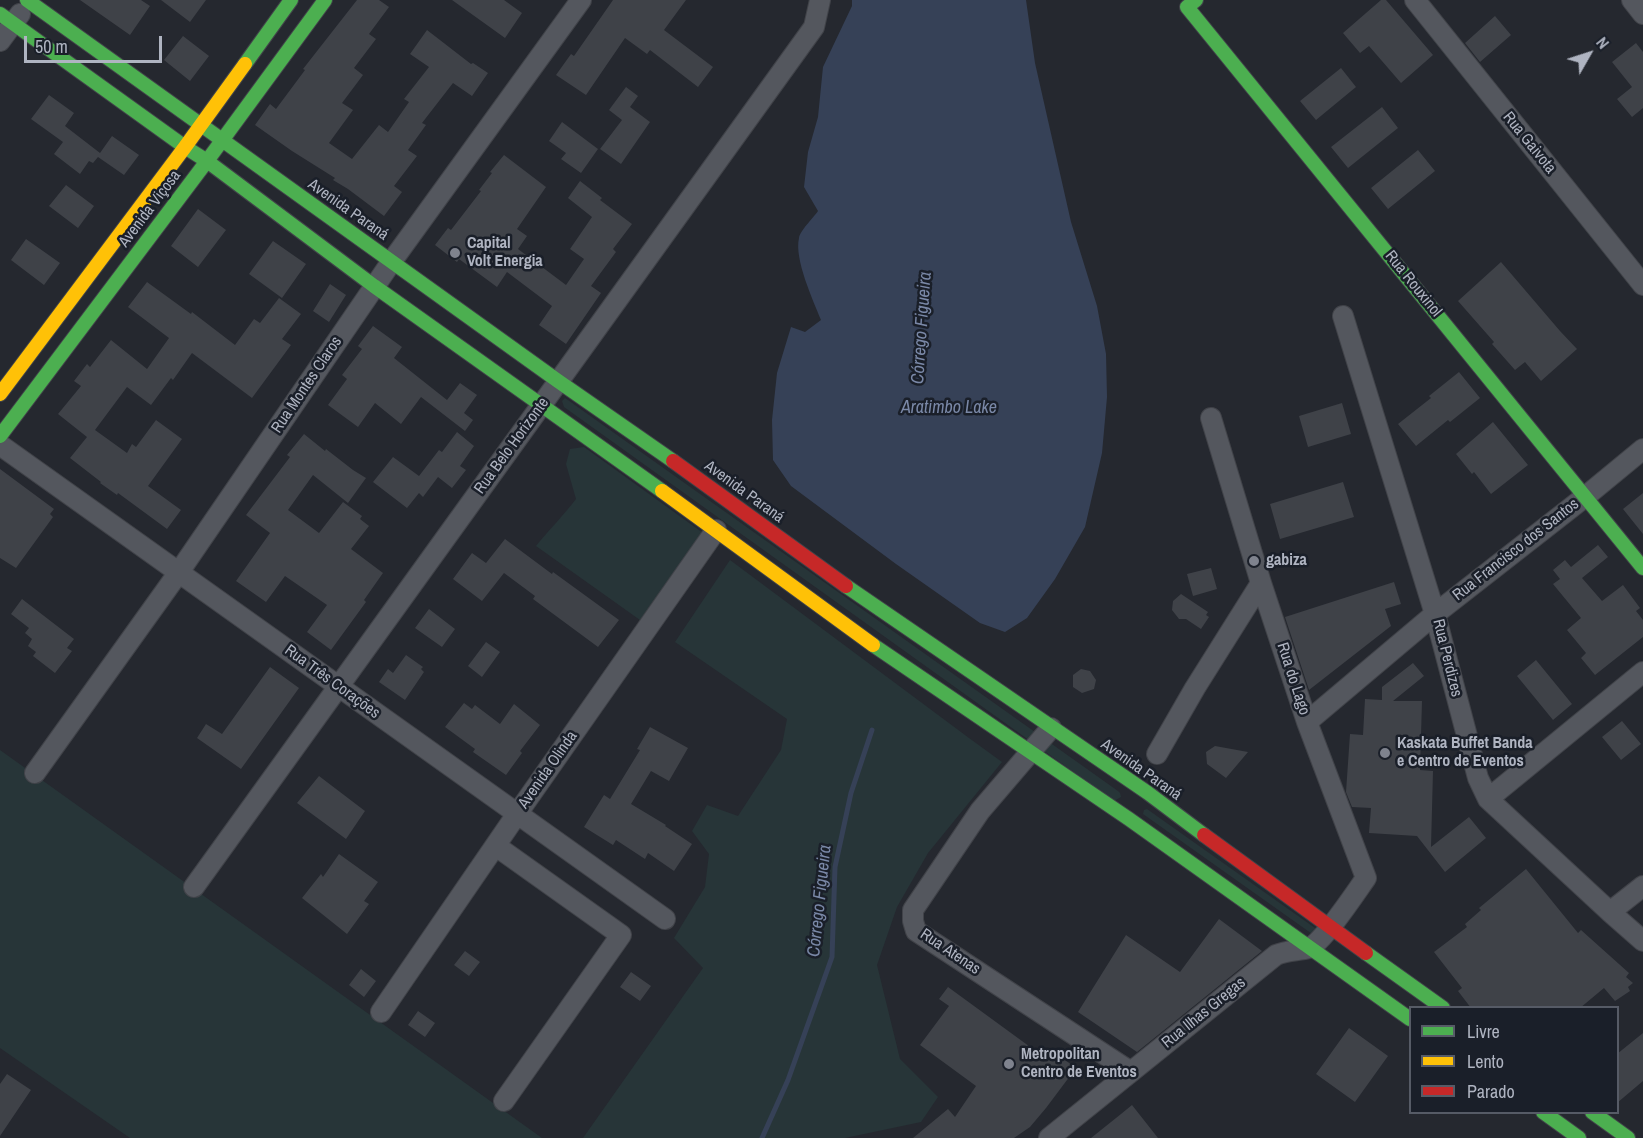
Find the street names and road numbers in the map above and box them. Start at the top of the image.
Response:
street label: Rua Gaivota [1498,108,1560,178]
street label: Avenida Viçosa [115,167,185,251]
street label: Avenida Paraná [304,175,392,245]
street label: Rua Rouxinol [1381,247,1445,321]
street label: Rua Montes Claros [268,333,346,437]
street label: Rua Belo Horizonte [471,394,553,498]
street label: Avenida Paraná [700,457,788,527]
street label: Rua Francisco dos Santos [1449,495,1583,605]
street label: Rua Perdizes [1428,617,1466,699]
street label: Rua do Lago [1272,640,1314,718]
street label: Rua Três Corações [281,641,383,723]
street label: Avenida Olinda [514,728,582,812]
street label: Avenida Paraná [1097,735,1185,805]
street label: Rua Atenas [916,925,984,979]
street label: Rua Ilhas Gregas [1158,973,1250,1053]

